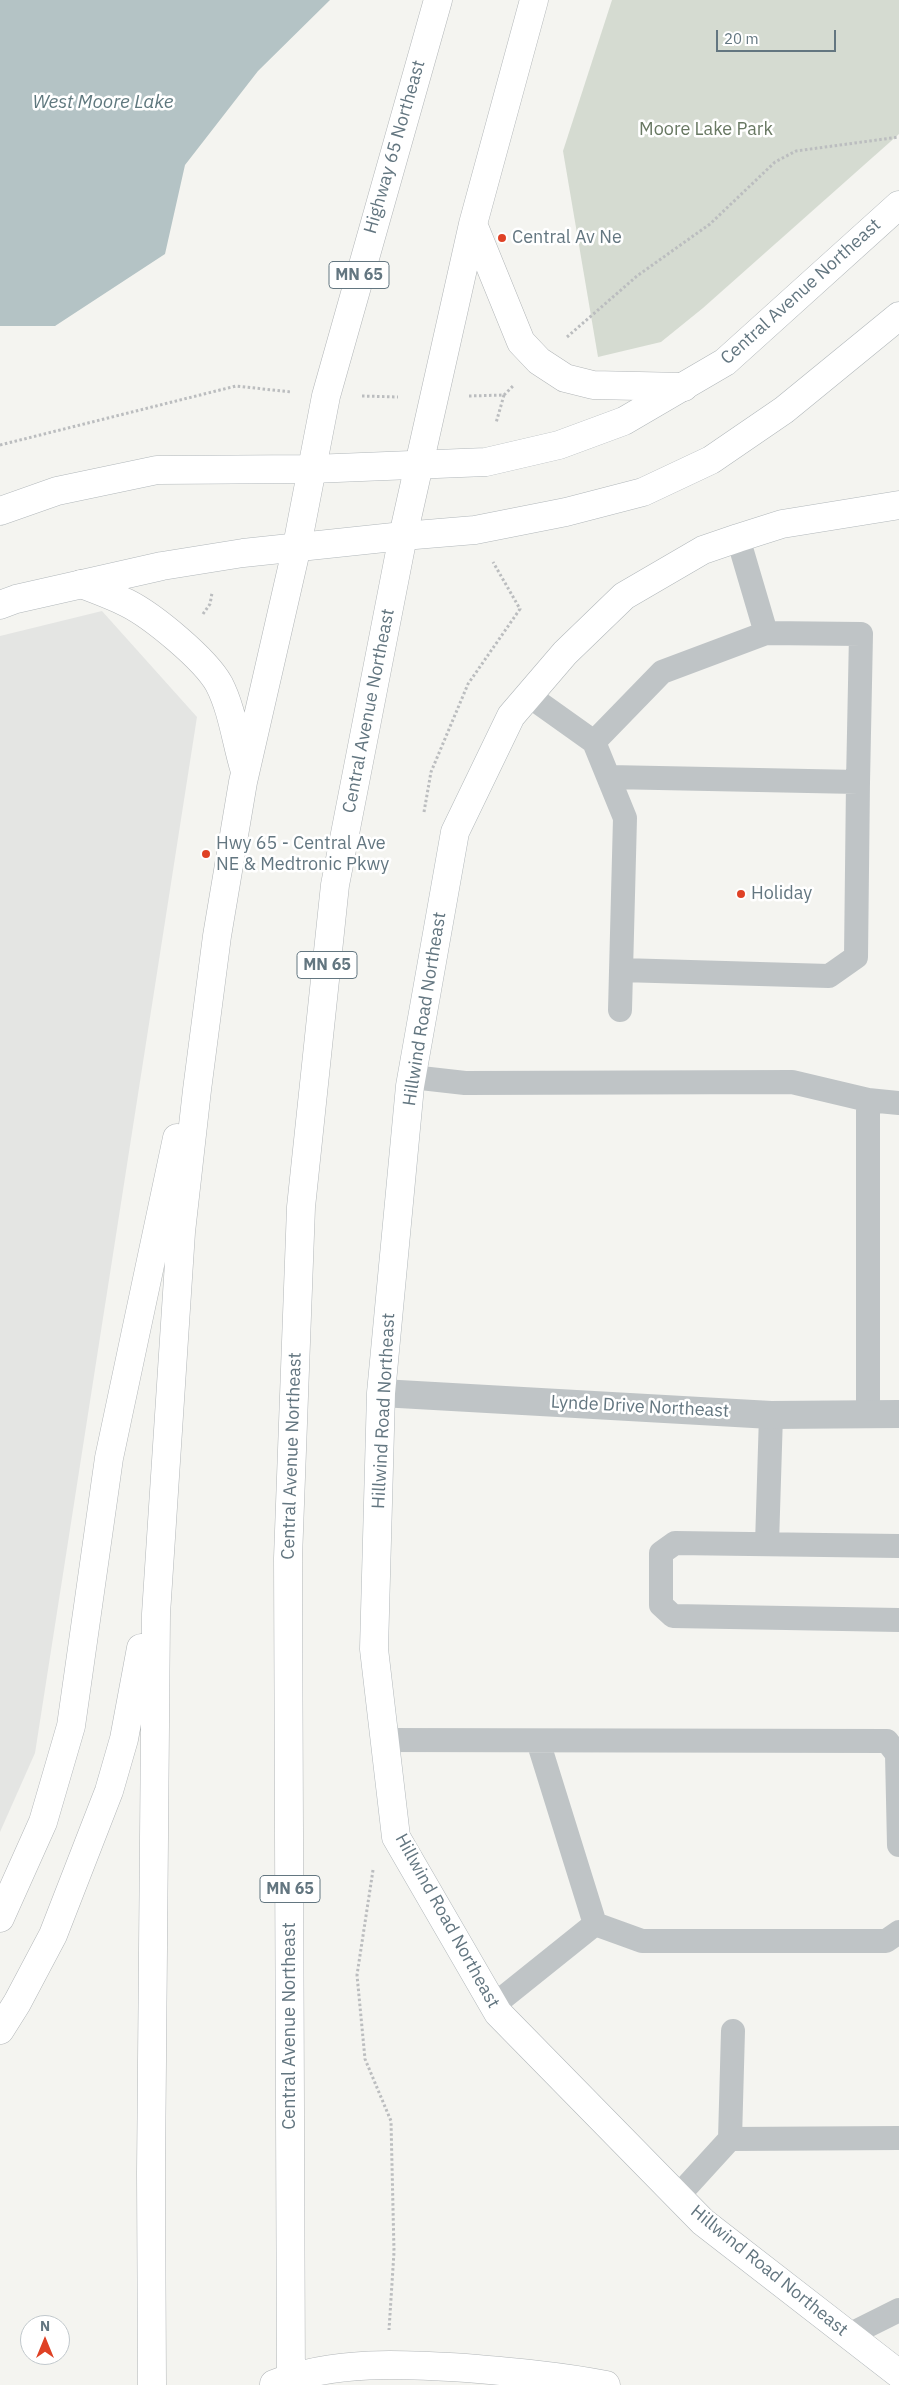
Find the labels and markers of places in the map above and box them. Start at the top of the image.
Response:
place label: Central Av Ne [512,227,622,249]
marker: Central Av Ne [496,232,508,244]
place label: Hwy 65 - Central Ave NE & Medtronic Pkwy [216,833,389,876]
marker: Hwy 65 - Central Ave NE & Medtronic Pkwy [200,848,212,860]
place label: Holiday [751,883,812,905]
marker: Holiday [735,888,747,900]

